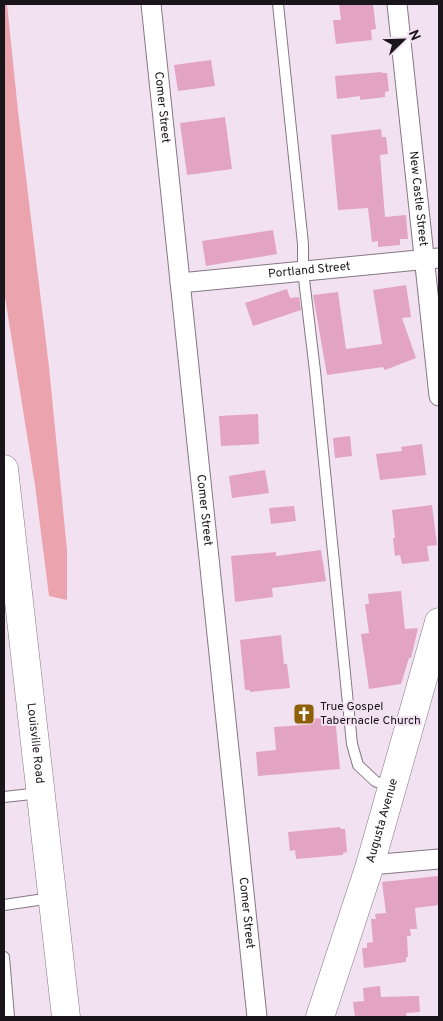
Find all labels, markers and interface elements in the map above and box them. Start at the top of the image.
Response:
north arrow [378,15,428,65]
text: N [404,28,423,43]
street label: Comer Street [150,71,174,144]
street label: New Castle Street [405,150,431,247]
street label: Portland Street [268,259,351,282]
street label: Comer Street [192,474,216,547]
place label: True Gospel Tabernacle Church [320,699,421,729]
street label: Louisville Road [23,702,48,785]
church icon: True Gospel Tabernacle Church [292,702,316,726]
street label: Augusta Avenue [363,777,402,865]
street label: Comer Street [234,876,258,950]

